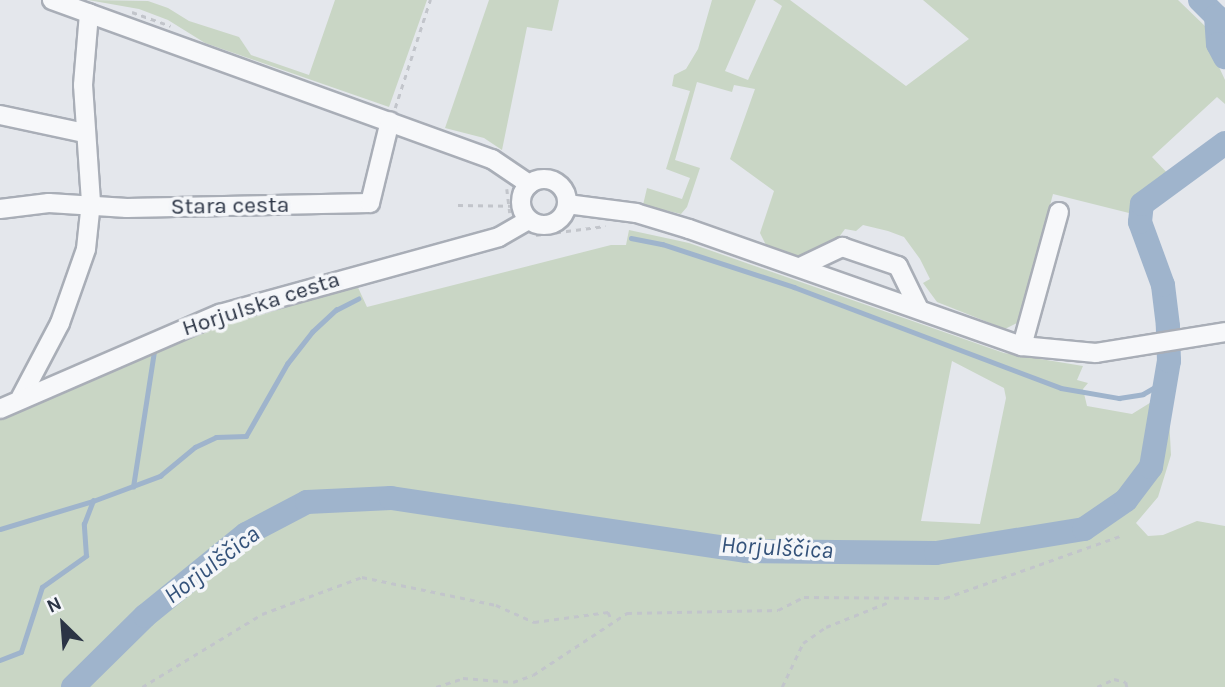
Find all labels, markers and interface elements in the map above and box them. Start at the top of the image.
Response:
street label: Stara cesta [170,191,290,221]
street label: Horjulska cesta [179,266,343,342]
water label: Horjulščica [158,520,266,610]
water label: Horjulščica [720,531,834,565]
north arrow [28,589,98,659]
text: N [43,592,65,618]

